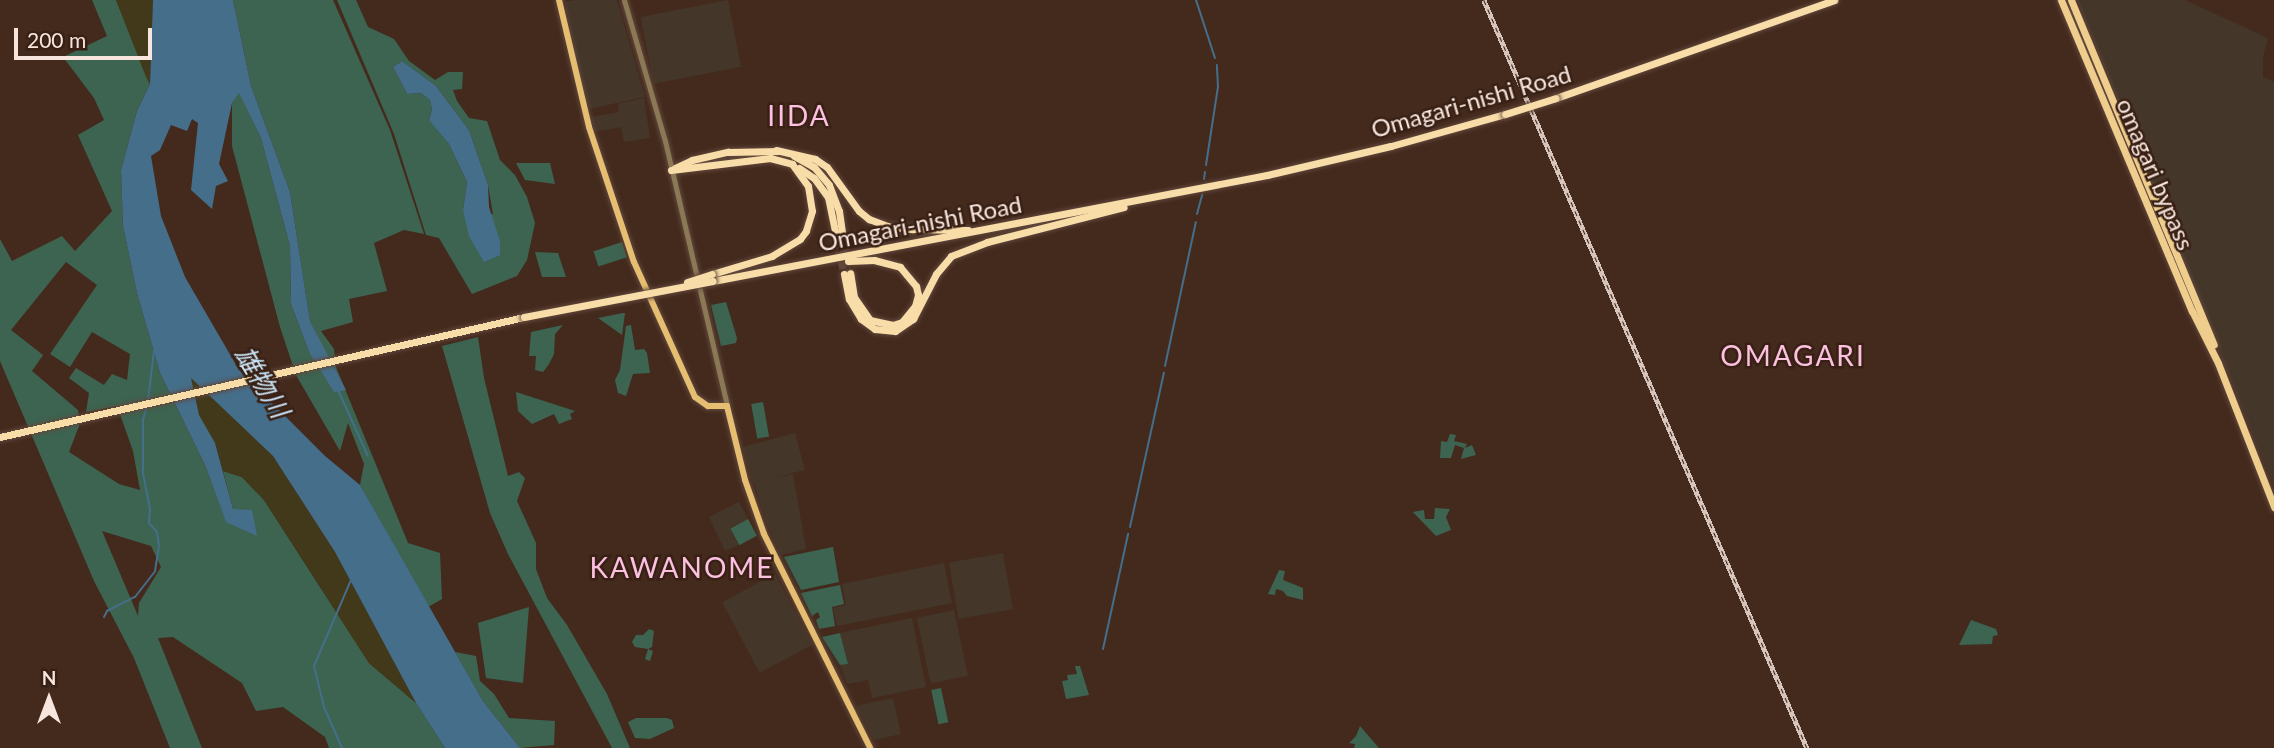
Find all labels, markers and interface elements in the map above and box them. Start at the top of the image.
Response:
scale bar [18,14,156,58]
text: 200 m [27,27,86,52]
street label: Omagari-nishi Road [1368,59,1574,143]
street label: omagari bypass [2111,94,2201,254]
district label: IIDA [768,98,830,132]
street label: Omagari-nishi Road [816,189,1024,257]
district label: OMAGARI [1721,338,1865,372]
water label: 雄物川 [229,341,295,423]
district label: KAWANOME [590,550,774,584]
north arrow [14,664,84,734]
text: N [42,666,56,689]

